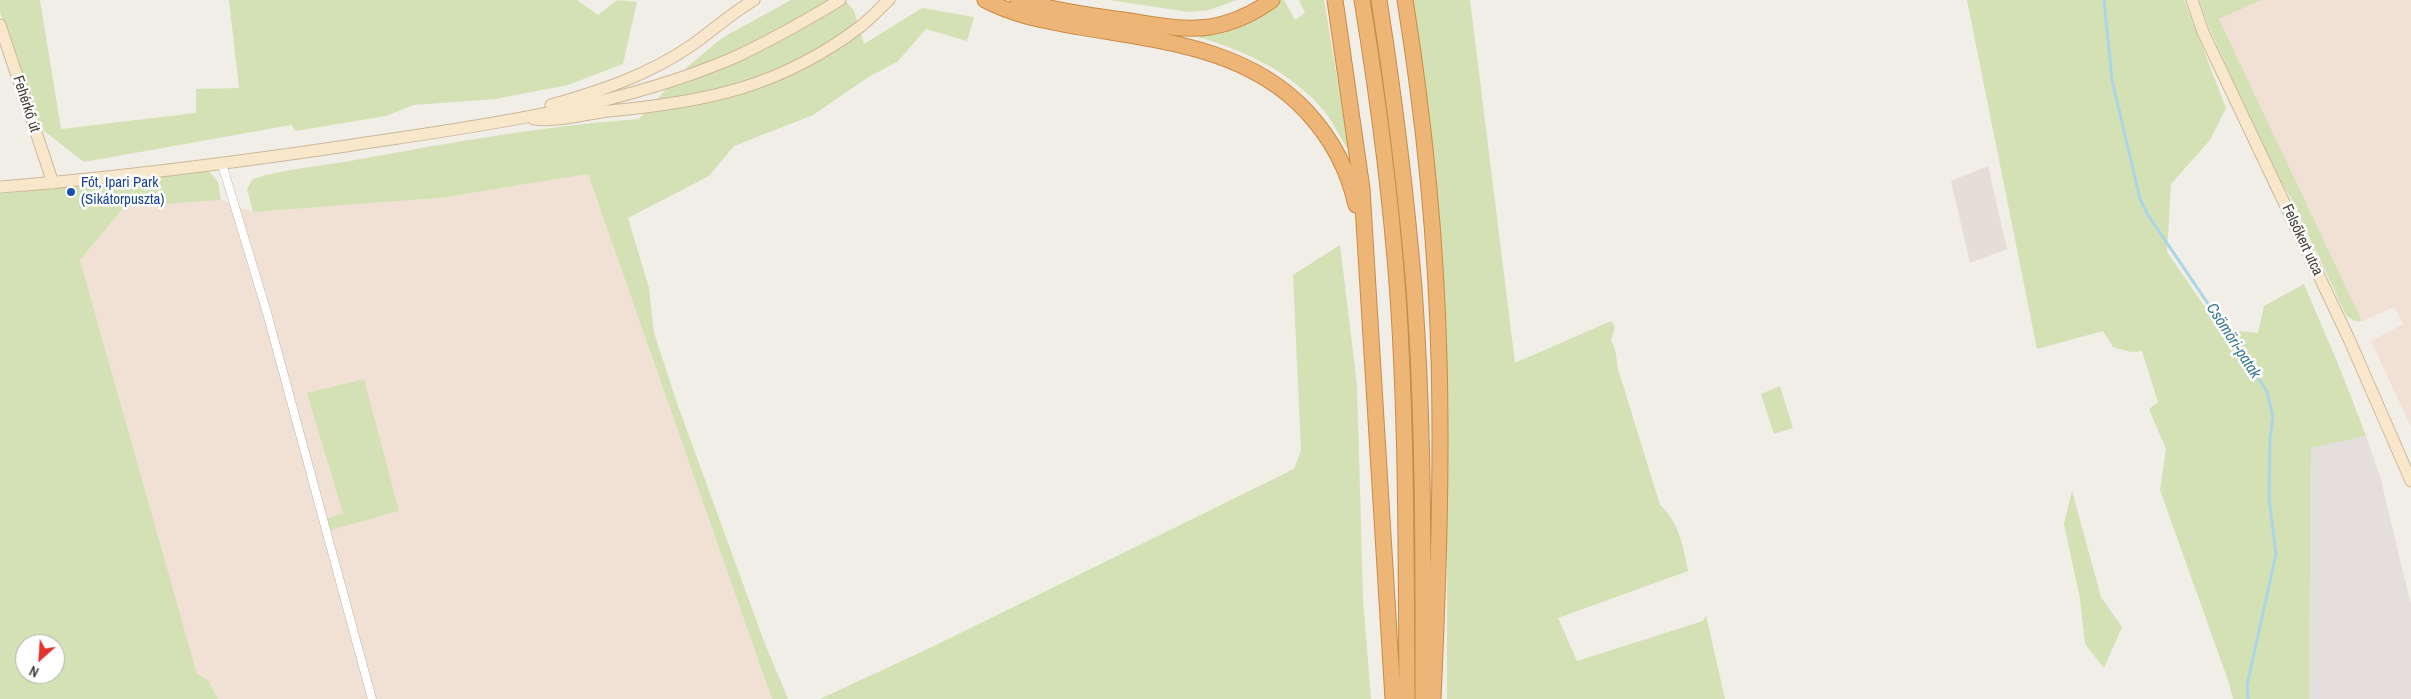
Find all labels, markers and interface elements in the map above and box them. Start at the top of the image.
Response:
street label: Fehérkő út [8,74,44,134]
place label: Fót, Ipari Park (Sikátorpuszta) [81,174,164,209]
marker: Fót, Ipari Park (Sikátorpuszta) [65,186,77,198]
street label: Felsőkert utca [2278,201,2326,279]
water label: Csömöri-patak [2202,300,2264,382]
north arrow [15,634,65,684]
text: N [26,662,42,681]

